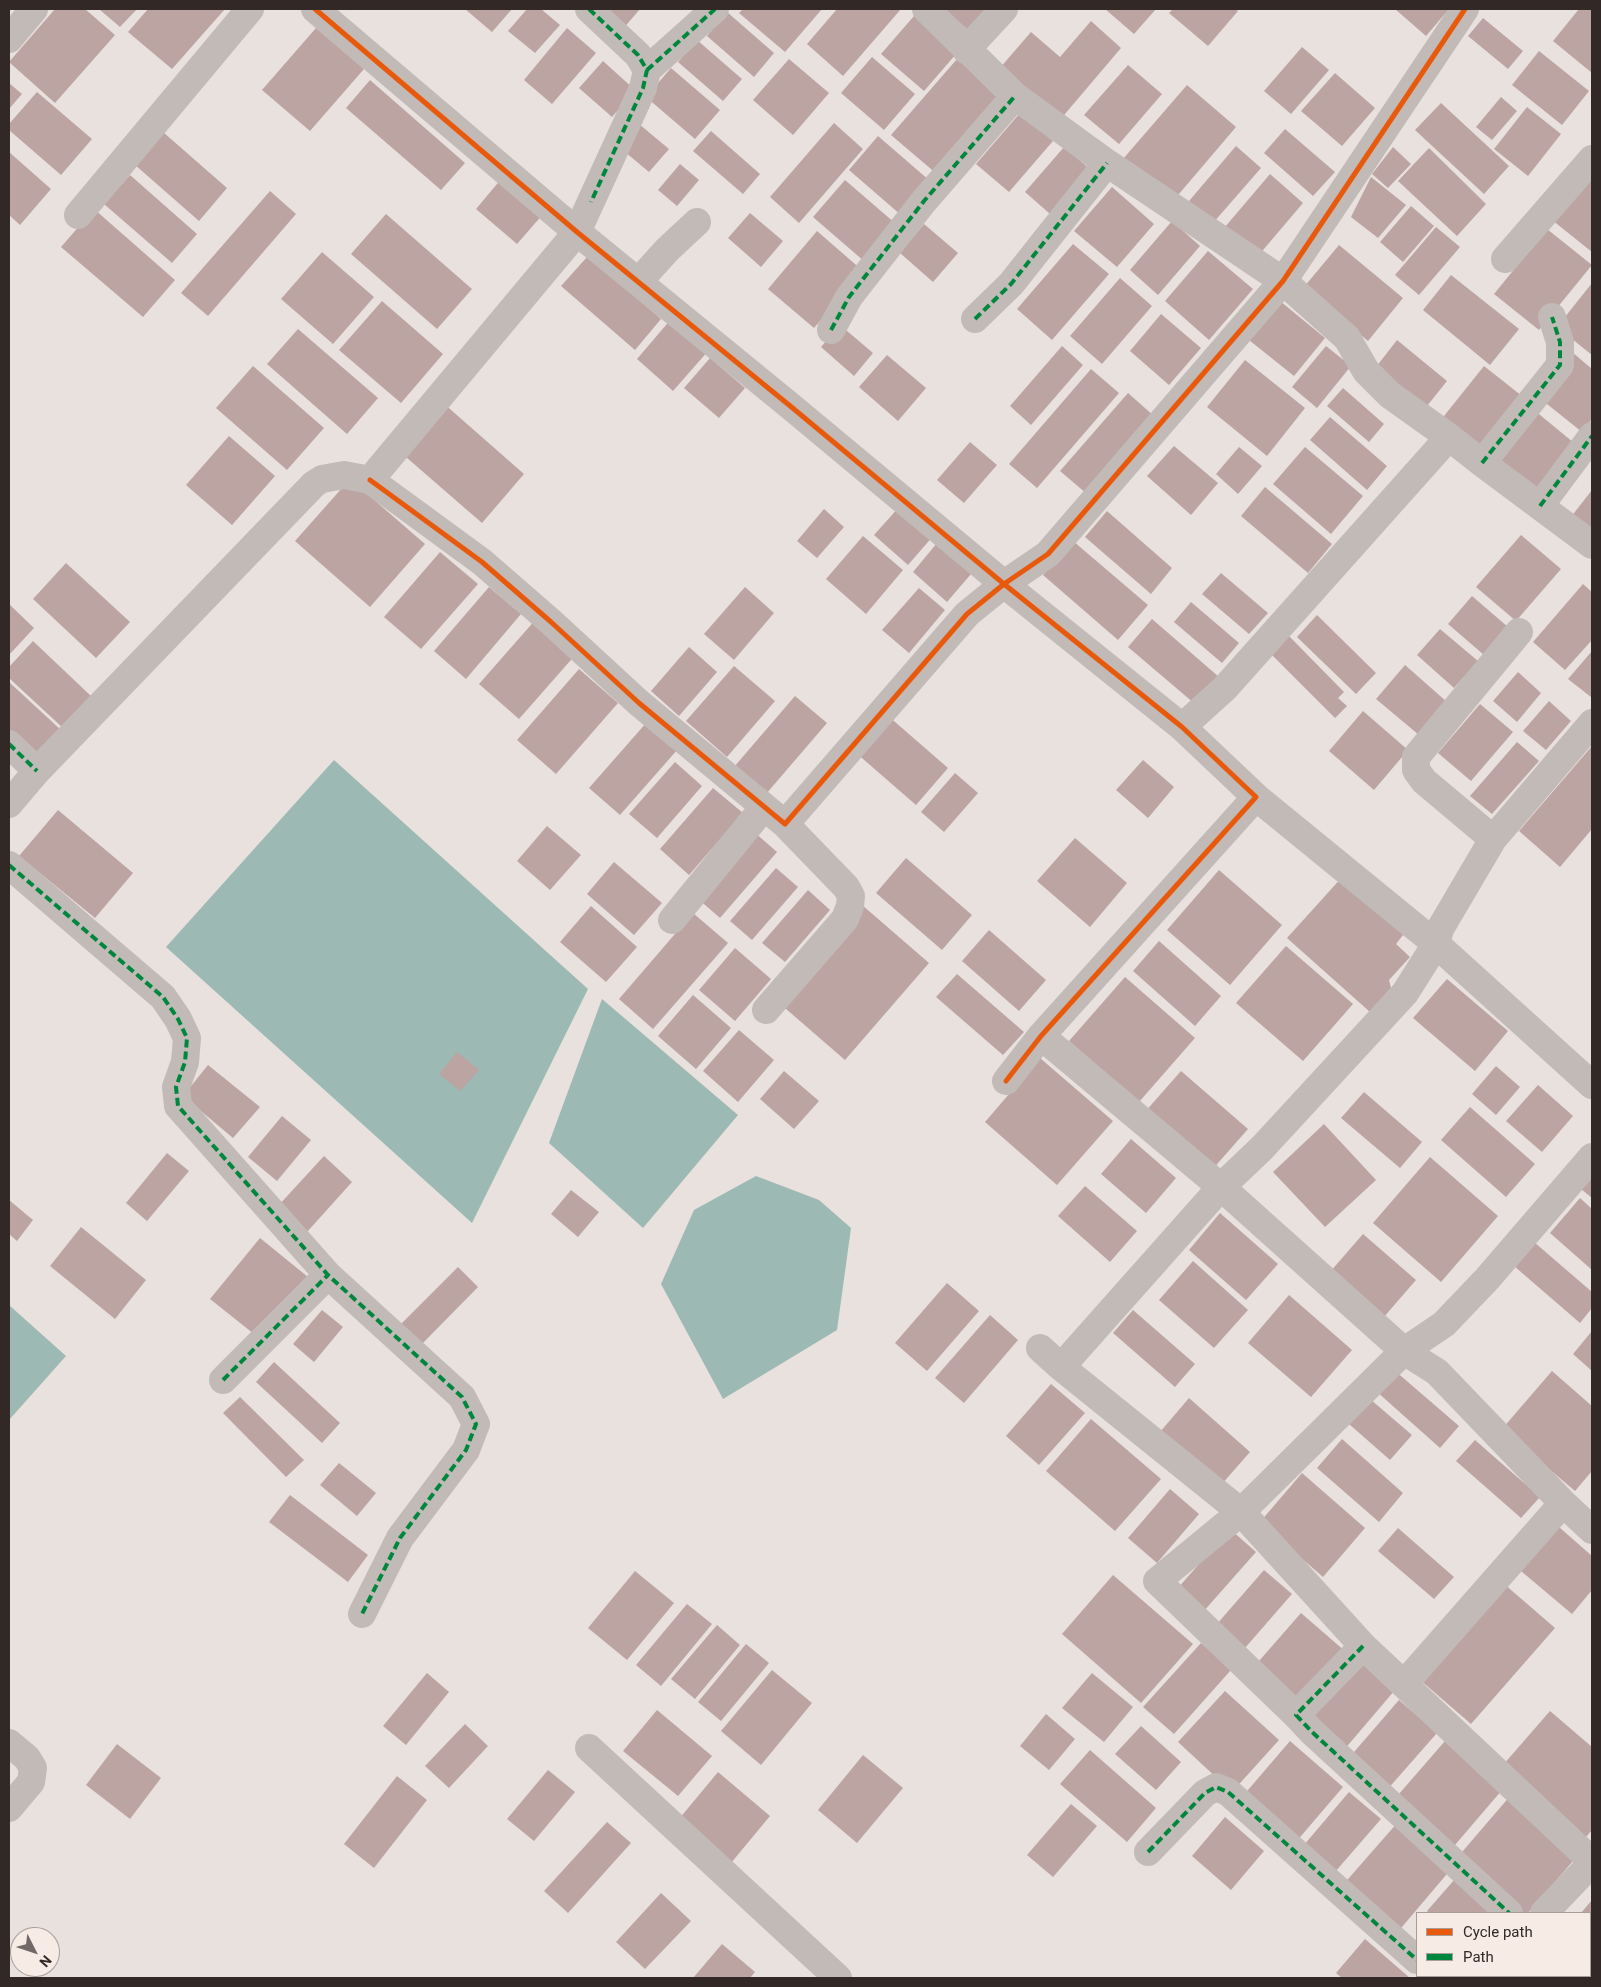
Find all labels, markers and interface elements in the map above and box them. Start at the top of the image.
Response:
legend [1416,1912,1591,1977]
text: Cycle path [1463,1923,1533,1941]
north arrow [10,1927,60,1977]
text: Path [1463,1948,1494,1966]
text: N [36,1952,55,1970]

